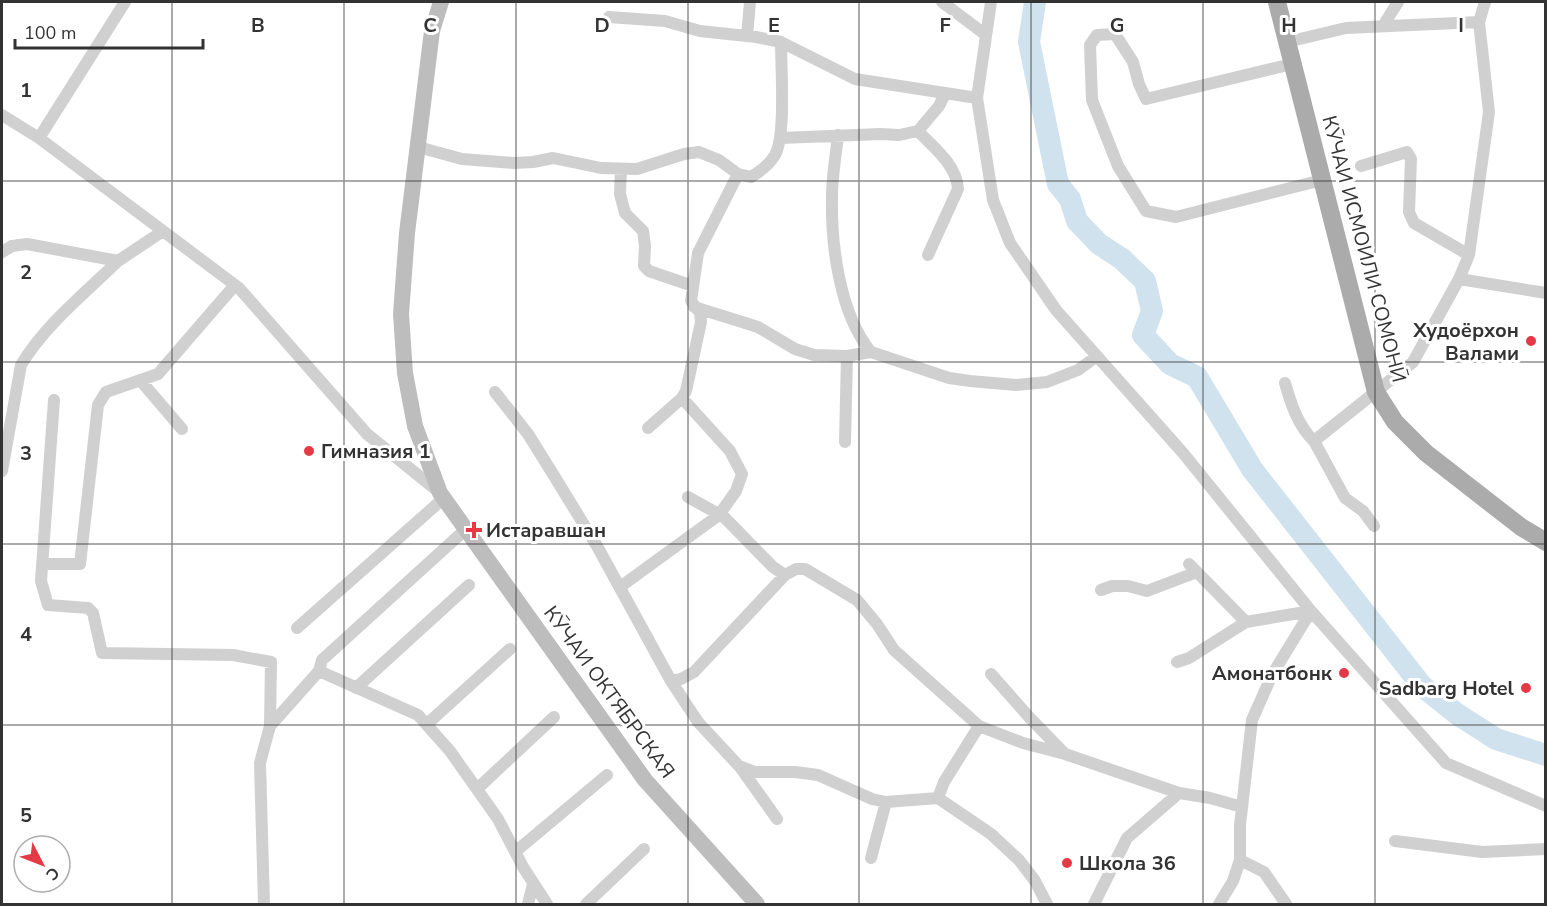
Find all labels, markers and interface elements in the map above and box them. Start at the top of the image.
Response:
scale bar [15,12,202,50]
text: B [251,12,265,39]
text: C [423,12,437,39]
text: D [594,12,610,39]
text: E [768,12,780,39]
text: F [939,12,951,39]
text: G [1110,12,1124,39]
text: H [1281,12,1297,39]
text: I [1458,12,1464,39]
text: 100 m [24,21,76,45]
text: 1 [20,77,32,104]
street label: КӮЧАИ ИСМОИЛИ СОМОНӢ [1315,113,1413,385]
text: 2 [20,259,32,286]
place label: Худоёрхон Валами [1412,317,1519,367]
marker: Худоёрхон Валами [1524,334,1538,348]
place label: Гимназия 1 [321,438,431,465]
text: 3 [20,440,32,467]
marker: Гимназия 1 [302,444,316,458]
place label: Истаравшан [486,517,606,544]
marker: Истаравшан [467,523,481,537]
street label: КӮЧАИ ОКТЯБРСКАЯ [537,600,681,784]
text: 4 [20,621,32,648]
place label: Амонатбонк [1212,660,1333,687]
marker: Амонатбонк [1337,666,1351,680]
place label: Sadbarg Hotel [1379,675,1515,702]
marker: Sadbarg Hotel [1519,681,1533,695]
text: 5 [20,802,32,829]
north arrow [12,834,72,894]
place label: Школа 36 [1079,850,1176,877]
marker: Школа 36 [1060,856,1074,870]
text: С [41,862,64,885]

